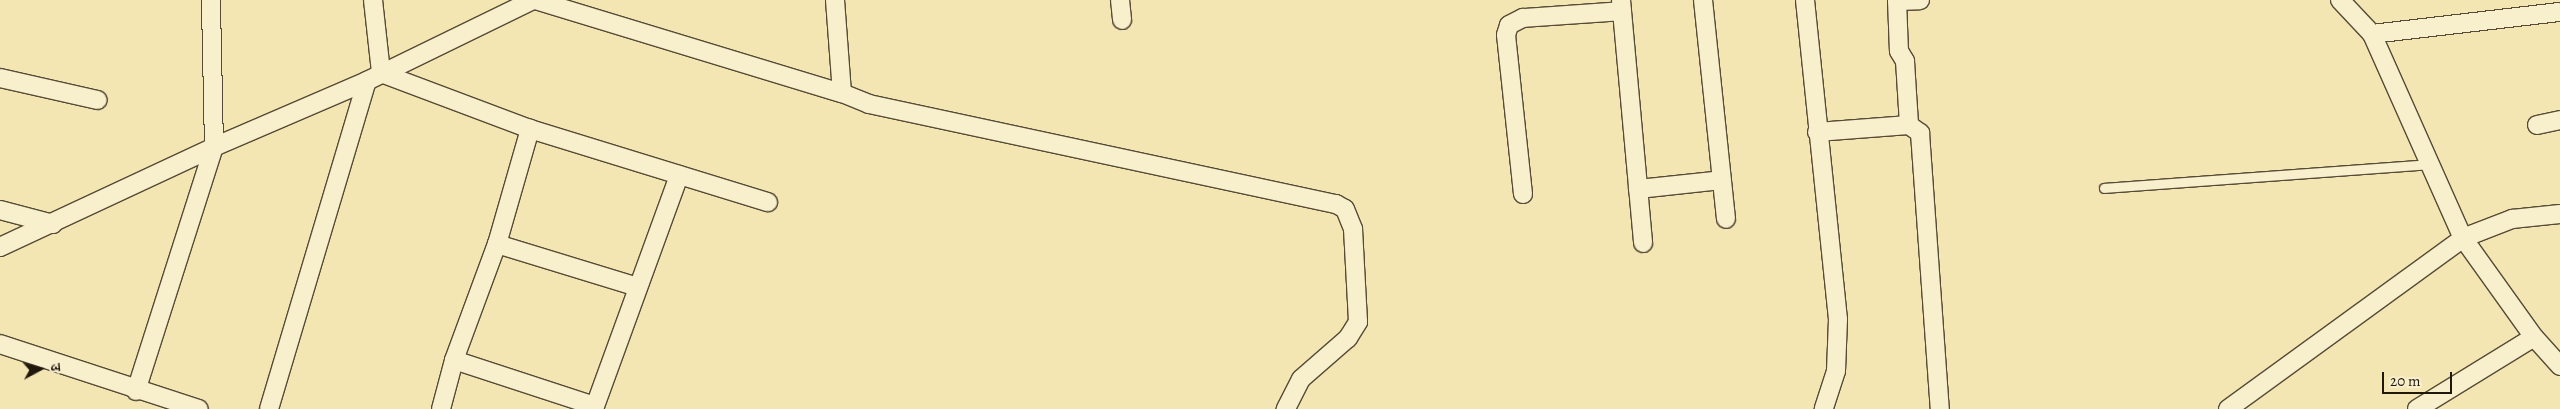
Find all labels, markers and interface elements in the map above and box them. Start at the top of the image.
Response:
north arrow [15,344,65,394]
scale bar [2385,362,2455,394]
text: उ [46,363,65,372]
text: 20 m [2390,371,2421,391]

